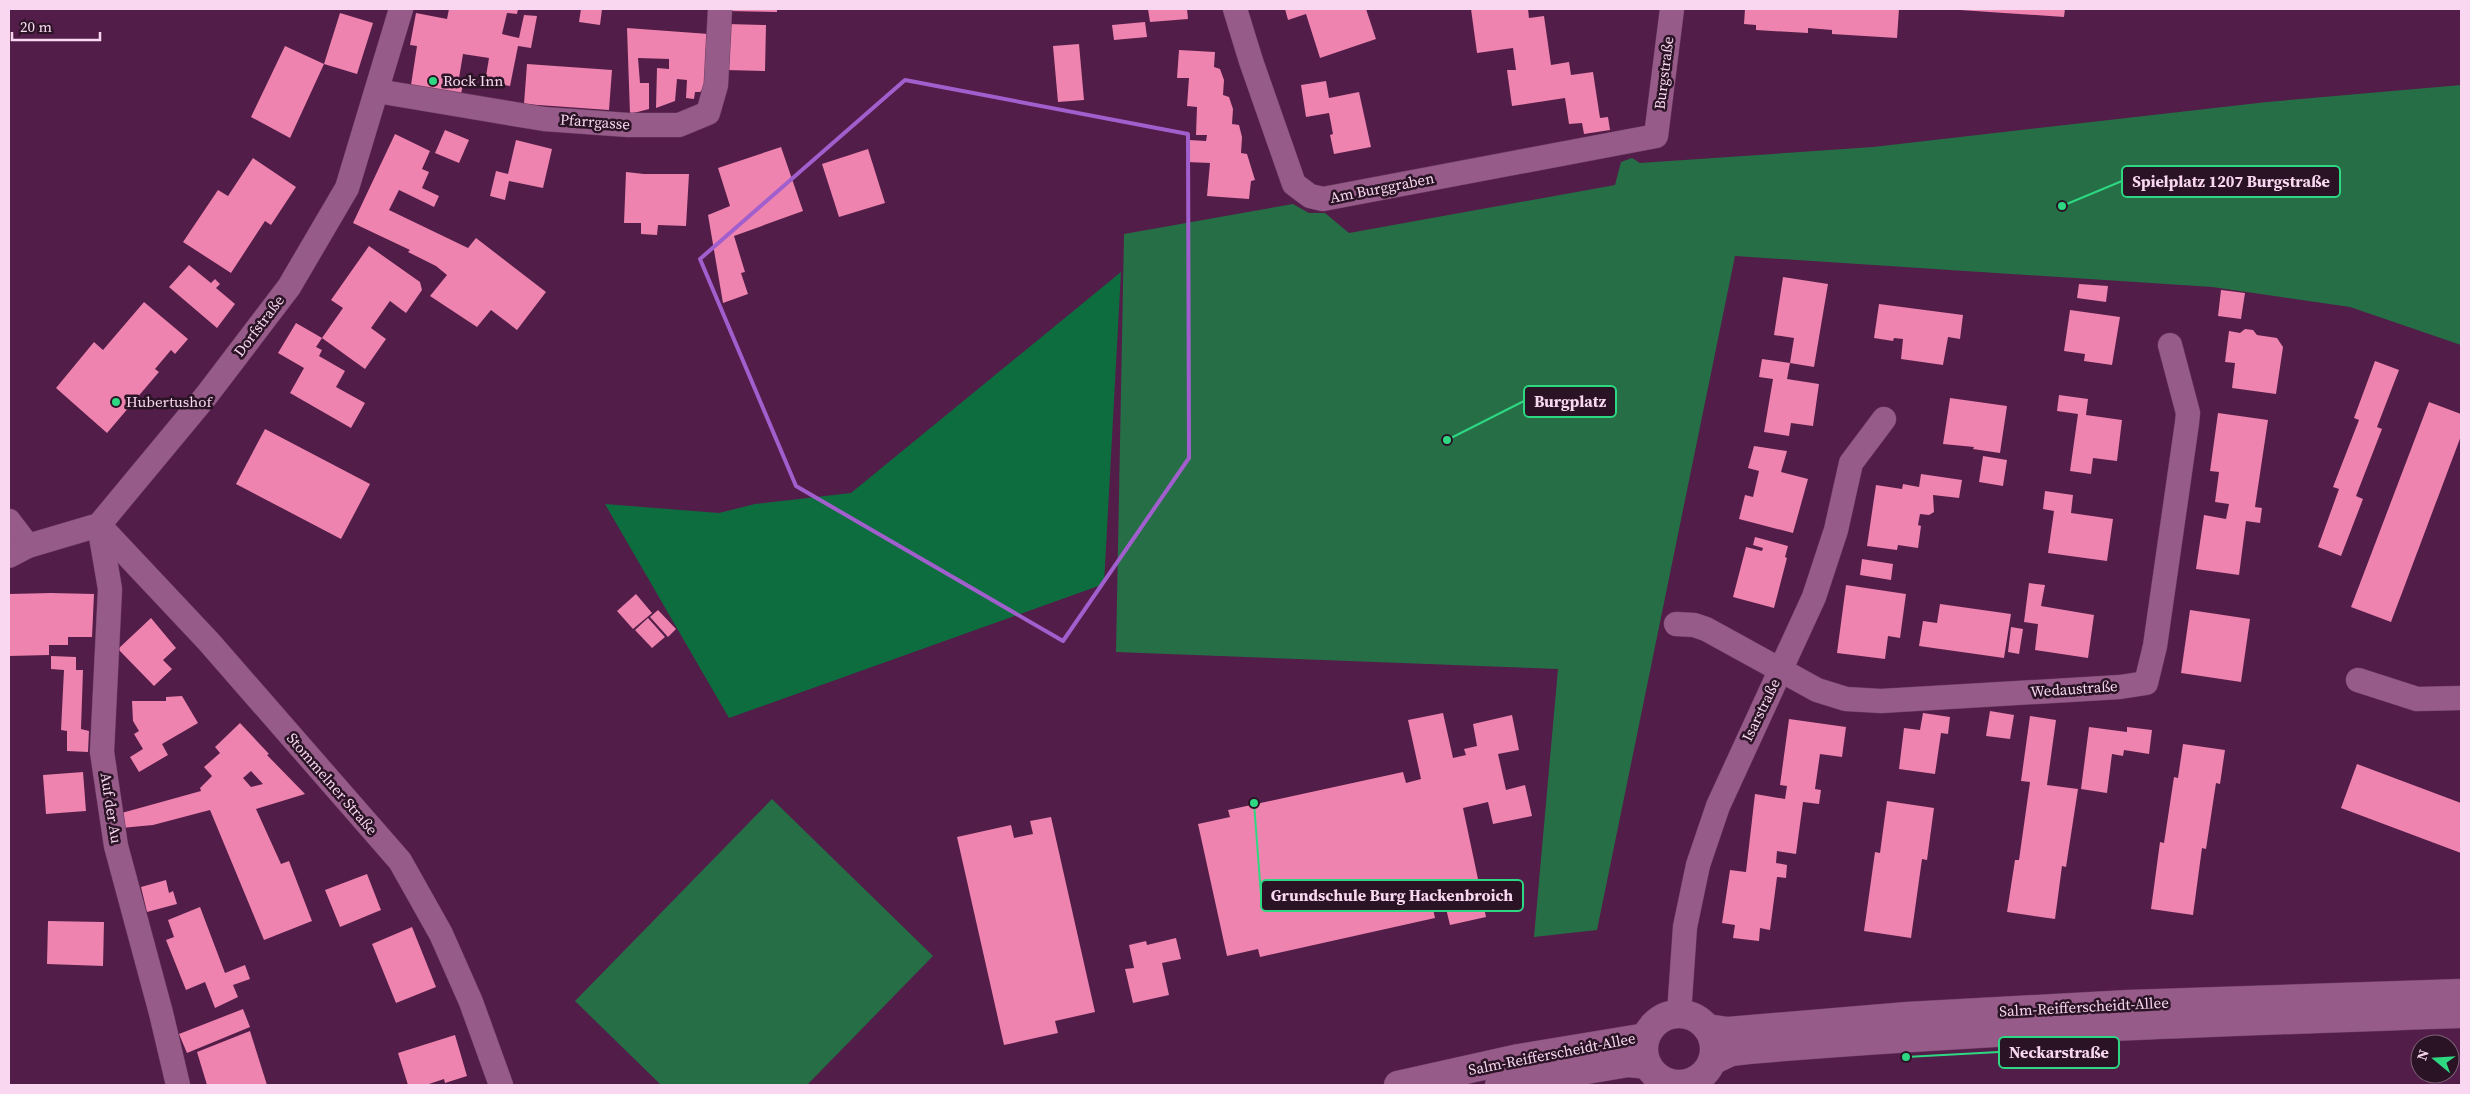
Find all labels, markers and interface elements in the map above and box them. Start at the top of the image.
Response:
scale bar [12,10,100,42]
text: 20 m [20,16,52,37]
street label: Burgstraße [1649,35,1678,111]
place label: Rock Inn [443,70,503,91]
marker: Rock Inn [427,75,439,87]
street label: Pfarrgasse [559,109,631,134]
callout: Spielplatz 1207 Burgstraße [2122,166,2340,197]
street label: Am Burggraben [1328,167,1436,208]
text: Spielplatz 1207 Burgstraße [2132,170,2330,192]
street label: Dorfstraße [228,290,289,361]
callout: Burgplatz [1524,386,1616,417]
text: Burgplatz [1534,390,1607,412]
place label: Hubertushof [126,391,213,412]
marker: Hubertushof [110,396,122,408]
street label: Isarstraße [1736,675,1785,745]
street label: Wedaustraße [2030,675,2119,702]
street label: Stommelner Straße [282,728,383,839]
street label: Auf der Au [96,771,128,845]
callout: Grundschule Burg Hackenbroich [1261,880,1523,911]
text: Grundschule Burg Hackenbroich [1271,884,1513,906]
street label: Salm-Reifferscheidt-Allee [1999,992,2170,1021]
street label: Salm-Reifferscheidt-Allee [1467,1027,1638,1080]
north arrow [2410,1034,2460,1084]
callout: Neckarstraße [1999,1037,2119,1068]
text: Neckarstraße [2009,1041,2109,1063]
text: N [2412,1047,2434,1063]

